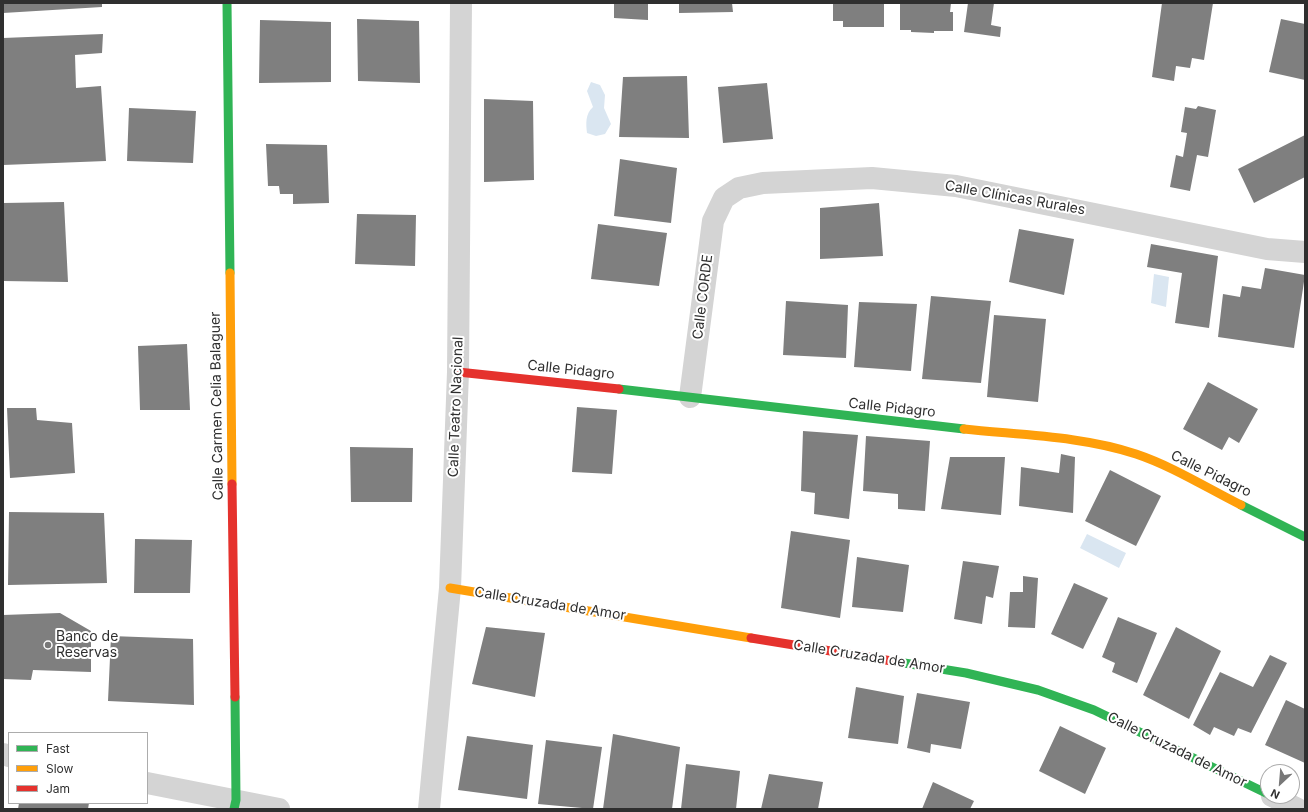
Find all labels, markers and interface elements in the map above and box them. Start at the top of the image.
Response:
street label: Calle Clínicas Rurales [943,177,1087,219]
street label: Calle CORDE [689,254,717,340]
street label: Calle Carmen Celia Balaguer [207,312,227,500]
street label: Calle Teatro Nacional [445,336,467,478]
street label: Calle Pidagro [526,357,616,383]
street label: Calle Pidagro [847,395,937,421]
street label: Calle Pidagro [1168,447,1254,501]
street label: Calle Cruzada de Amor [473,584,627,624]
place label: Banco de Reservas [56,629,118,662]
street label: Calle Cruzada de Amor [792,637,946,677]
marker: Banco de Reservas [43,640,53,650]
street label: Calle Cruzada de Amor [1105,709,1249,791]
legend [8,732,148,804]
text: Fast [46,741,70,756]
text: Slow [46,761,73,776]
north arrow [1260,764,1300,804]
text: Jam [46,781,70,796]
text: N [1268,786,1282,802]

